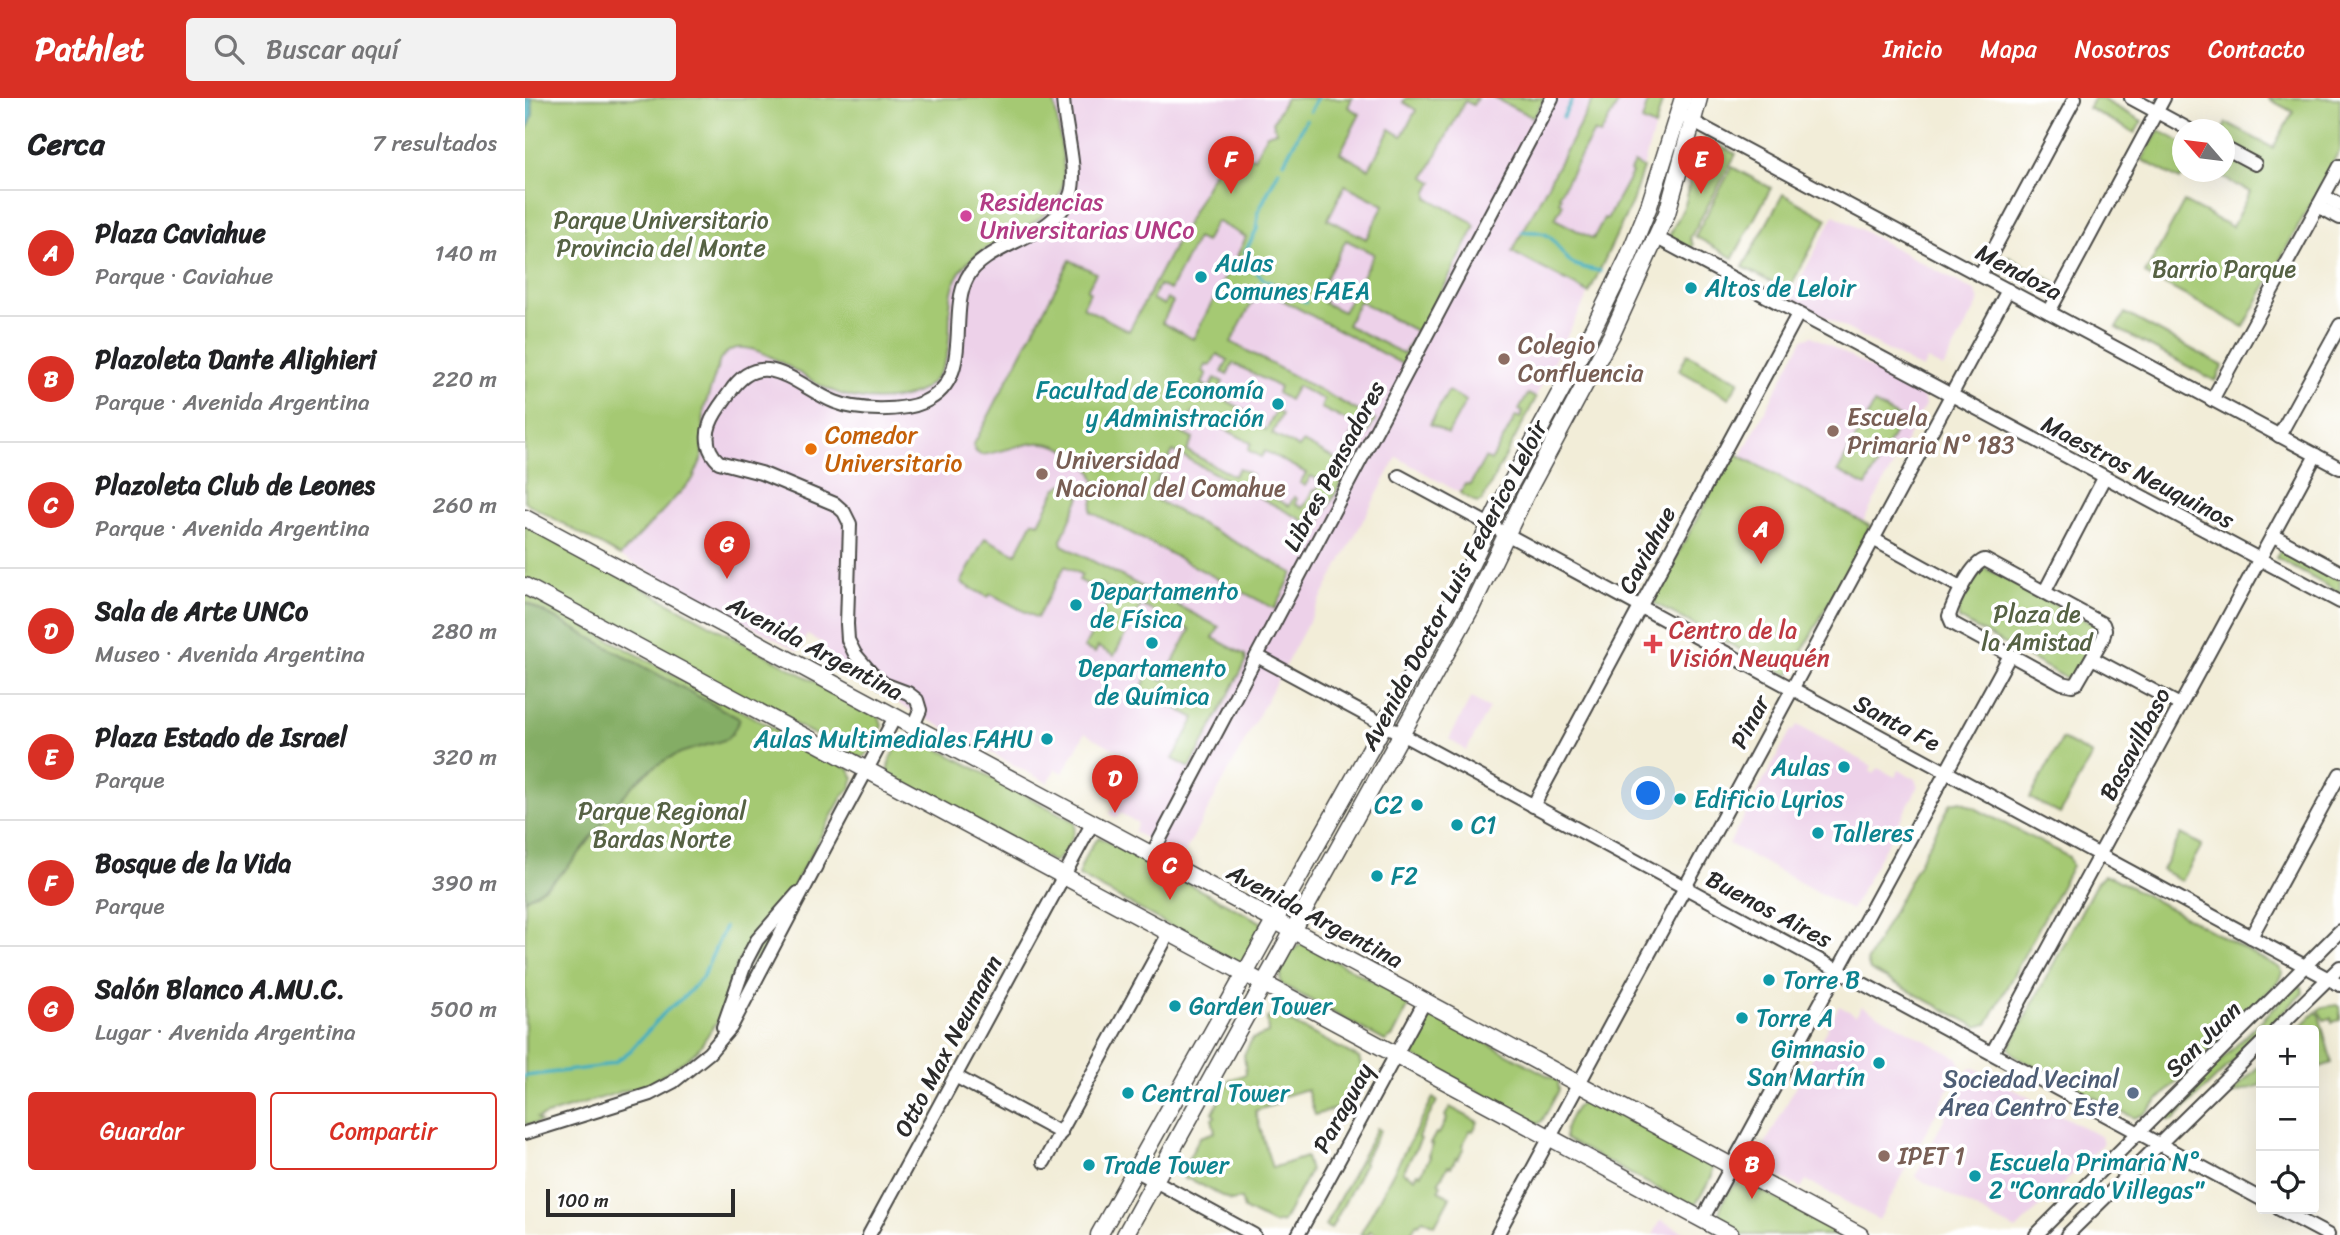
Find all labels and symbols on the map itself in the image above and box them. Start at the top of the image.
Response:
north arrow [2172,119,2235,182]
pin: F [1208,136,1254,194]
pin: E [1678,136,1724,194]
place label: Residencias Universitarias UNCo [980,181,1194,251]
park label: Parque Universitario Provincia del Monte [553,199,769,269]
marker: Residencias Universitarias UNCo [958,208,974,224]
street label: Mendoza [1968,232,2070,312]
place label: Aulas Comunes FAEA [1214,242,1370,312]
park label: Barrio Parque [2152,248,2297,290]
place label: Altos de Leloir [1704,267,1857,309]
marker: Aulas Comunes FAEA [1193,269,1209,285]
marker: Altos de Leloir [1683,280,1699,296]
place label: Colegio Confluencia [1518,324,1644,394]
marker: Colegio Confluencia [1496,351,1512,367]
place label: Facultad de Economía y Administración [1036,369,1264,439]
street label: Libres Pensadores [1271,373,1397,559]
marker: Facultad de Economía y Administración [1270,396,1286,412]
place label: Escuela Primaria N° 183 [1847,396,2014,466]
street label: Maestros Neuquinos [2034,403,2243,541]
street label: Avenida Doctor Luis Federico Leloir [1348,411,1560,759]
place label: Comedor Universitario [825,414,962,484]
marker: Escuela Primaria N° 183 [1825,423,1841,439]
place label: Universidad Nacional del Comahue [1056,439,1286,509]
marker: Comedor Universitario [803,441,819,457]
marker: Universidad Nacional del Comahue [1034,466,1050,482]
street label: Caviahue [1606,498,1688,602]
pin: A [1738,506,1784,564]
pin: G [704,521,750,579]
place label: Departamento de Física [1090,570,1239,640]
street label: Avenida Argentina [718,583,911,712]
park label: Plaza de la Amistad [1982,593,2094,663]
marker: Departamento de Física [1068,597,1084,613]
place label: Centro de la Visión Neuquén [1669,609,1830,679]
marker: Centro de la Visión Neuquén [1643,634,1663,654]
marker: Departamento de Química [1144,635,1160,651]
place label: Departamento de Química [1078,647,1226,717]
street label: Basavilbaso [2087,680,2183,808]
street label: Santa Fe [1846,683,1949,764]
street label: Pinar [1718,686,1783,757]
place label: Aulas Multimediales FAHU [753,718,1033,760]
marker: Aulas Multimediales FAHU [1039,731,1055,747]
place label: Aulas [1770,746,1830,788]
pin: D [1092,755,1138,813]
marker: Aulas [1836,759,1852,775]
your location [1631,776,1665,810]
place label: Edificio Lyrios [1694,778,1844,820]
place label: C2 [1374,784,1403,826]
park label: Parque Regional Bardas Norte [578,790,747,860]
marker: Edificio Lyrios [1672,791,1688,807]
marker: C2 [1409,797,1425,813]
place label: C1 [1471,804,1496,846]
place label: Talleres [1832,812,1915,854]
marker: C1 [1449,817,1465,833]
marker: Talleres [1810,825,1826,841]
pin: C [1147,842,1193,900]
street label: Avenida Argentina [1218,851,1411,980]
place label: F2 [1391,855,1418,897]
street label: Buenos Aires [1698,858,1841,960]
marker: F2 [1369,868,1385,884]
street label: Otto Max Neumann [882,947,1014,1145]
place label: Torre B [1783,959,1860,1001]
marker: Torre B [1761,972,1777,988]
place label: Garden Tower [1189,985,1334,1027]
street label: San Juan [2154,990,2252,1088]
place label: Torre A [1756,997,1833,1039]
marker: Garden Tower [1167,998,1183,1014]
marker: Torre A [1734,1010,1750,1026]
place label: Gimnasio San Martín [1747,1028,1865,1098]
street label: Paraguay [1301,1054,1385,1161]
marker: Gimnasio San Martín [1871,1055,1887,1071]
place label: Sociedad Vecinal Área Centro Este [1938,1058,2120,1128]
place label: Central Tower [1142,1072,1291,1114]
marker: Central Tower [1120,1085,1136,1101]
marker: Sociedad Vecinal Área Centro Este [2125,1085,2141,1101]
place label: IPET 1 [1897,1135,1965,1177]
pin: B [1729,1141,1775,1199]
place label: Escuela Primaria N° 2 "Conrado Villegas" [1989,1141,2206,1211]
place label: Trade Tower [1103,1144,1231,1186]
marker: IPET 1 [1876,1148,1892,1164]
marker: Trade Tower [1081,1157,1097,1173]
marker: Escuela Primaria N° 2 "Conrado Villegas" [1967,1168,1983,1184]
scale bar [546,1186,735,1218]

